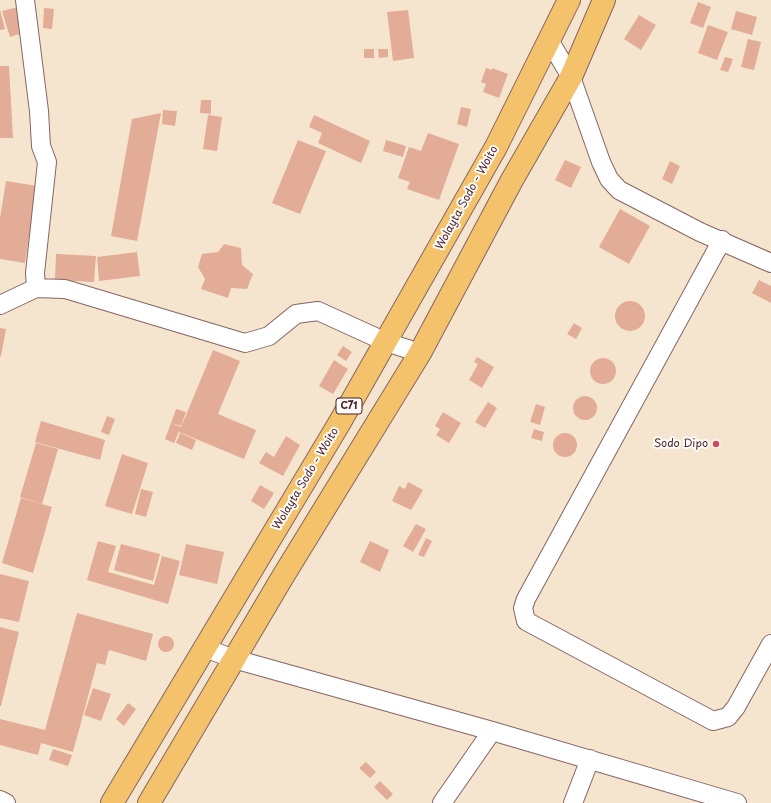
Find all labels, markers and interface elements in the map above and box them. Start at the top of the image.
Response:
street label: Wolayta Sodo - Woito [433,144,501,252]
road number: C71 [336,398,362,414]
street label: Wolayta Sodo - Woito [270,426,342,532]
place label: Sodo Dipo [654,437,708,451]
marker: Sodo Dipo [711,439,721,449]

